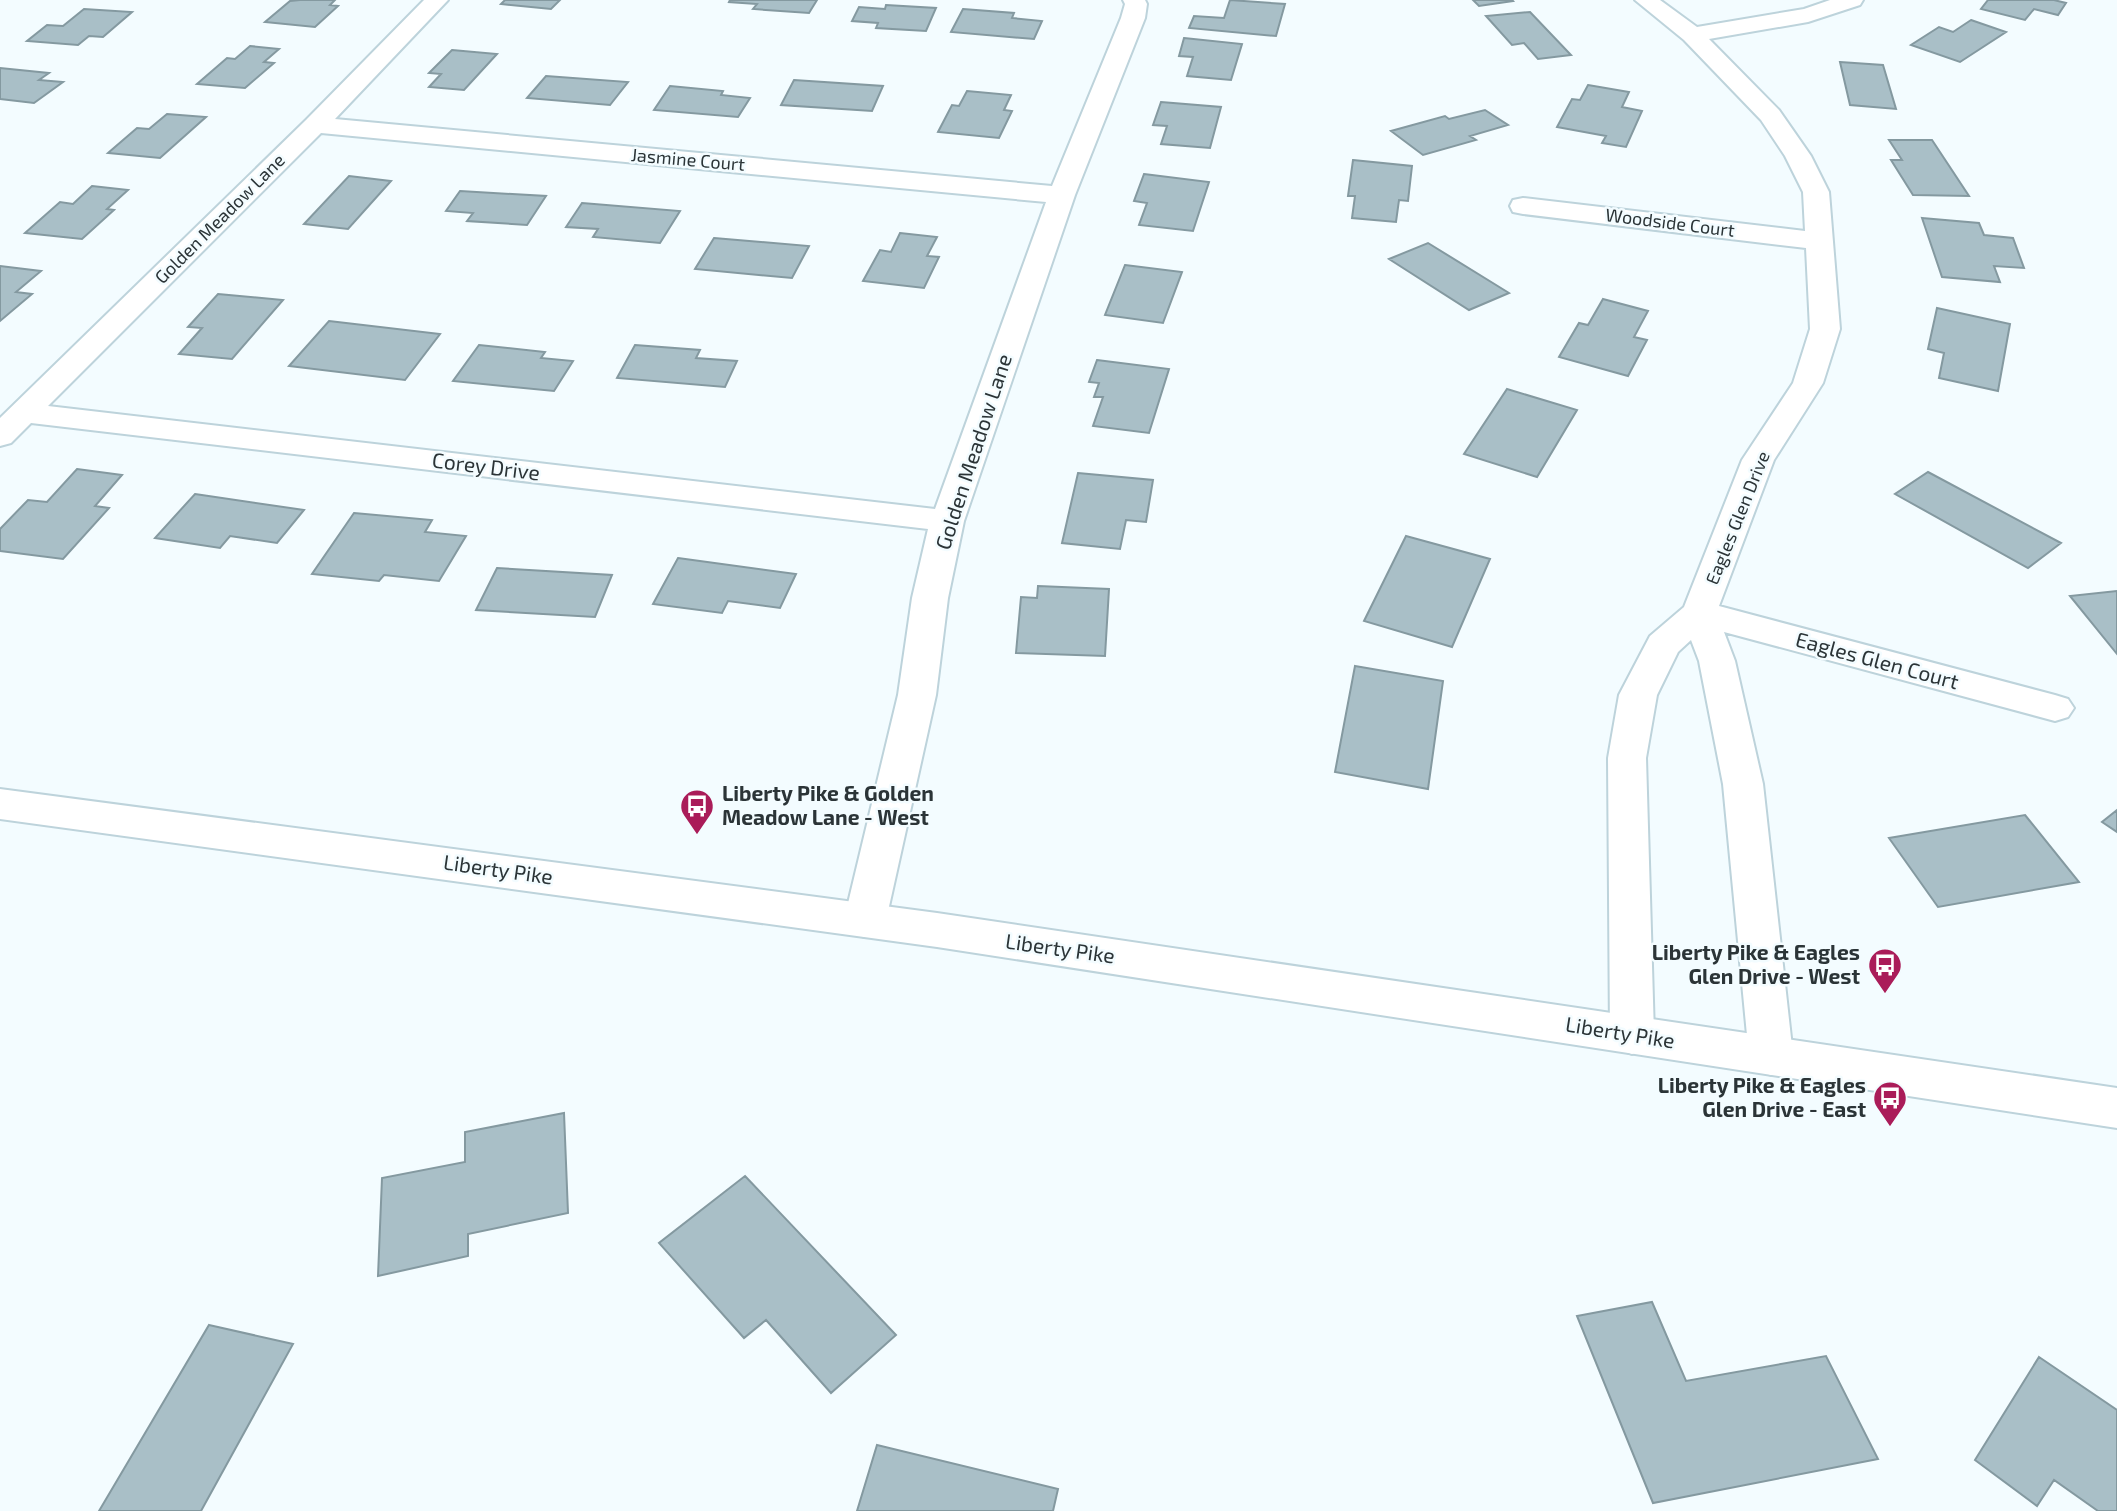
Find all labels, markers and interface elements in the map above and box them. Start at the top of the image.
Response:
street label: Jasmine Court [630,143,746,175]
street label: Golden Meadow Lane [150,149,289,288]
street label: Woodside Court [1604,203,1736,241]
street label: Golden Meadow Lane [929,351,1016,552]
street label: Corey Drive [431,446,542,485]
street label: Eagles Glen Drive [1700,448,1774,587]
street label: Eagles Glen Court [1793,626,1962,693]
place label: Liberty Pike & Golden Meadow Lane - West [722,780,934,829]
bus stop icon: Liberty Pike & Golden Meadow Lane - West [678,787,716,836]
street label: Liberty Pike [442,848,555,889]
street label: Liberty Pike [1004,927,1117,968]
place label: Liberty Pike & Eagles Glen Drive - West [1652,939,1860,988]
bus stop icon: Liberty Pike & Eagles Glen Drive - West [1866,946,1904,995]
street label: Liberty Pike [1564,1011,1677,1052]
place label: Liberty Pike & Eagles Glen Drive - East [1658,1072,1866,1121]
bus stop icon: Liberty Pike & Eagles Glen Drive - East [1871,1079,1909,1128]

